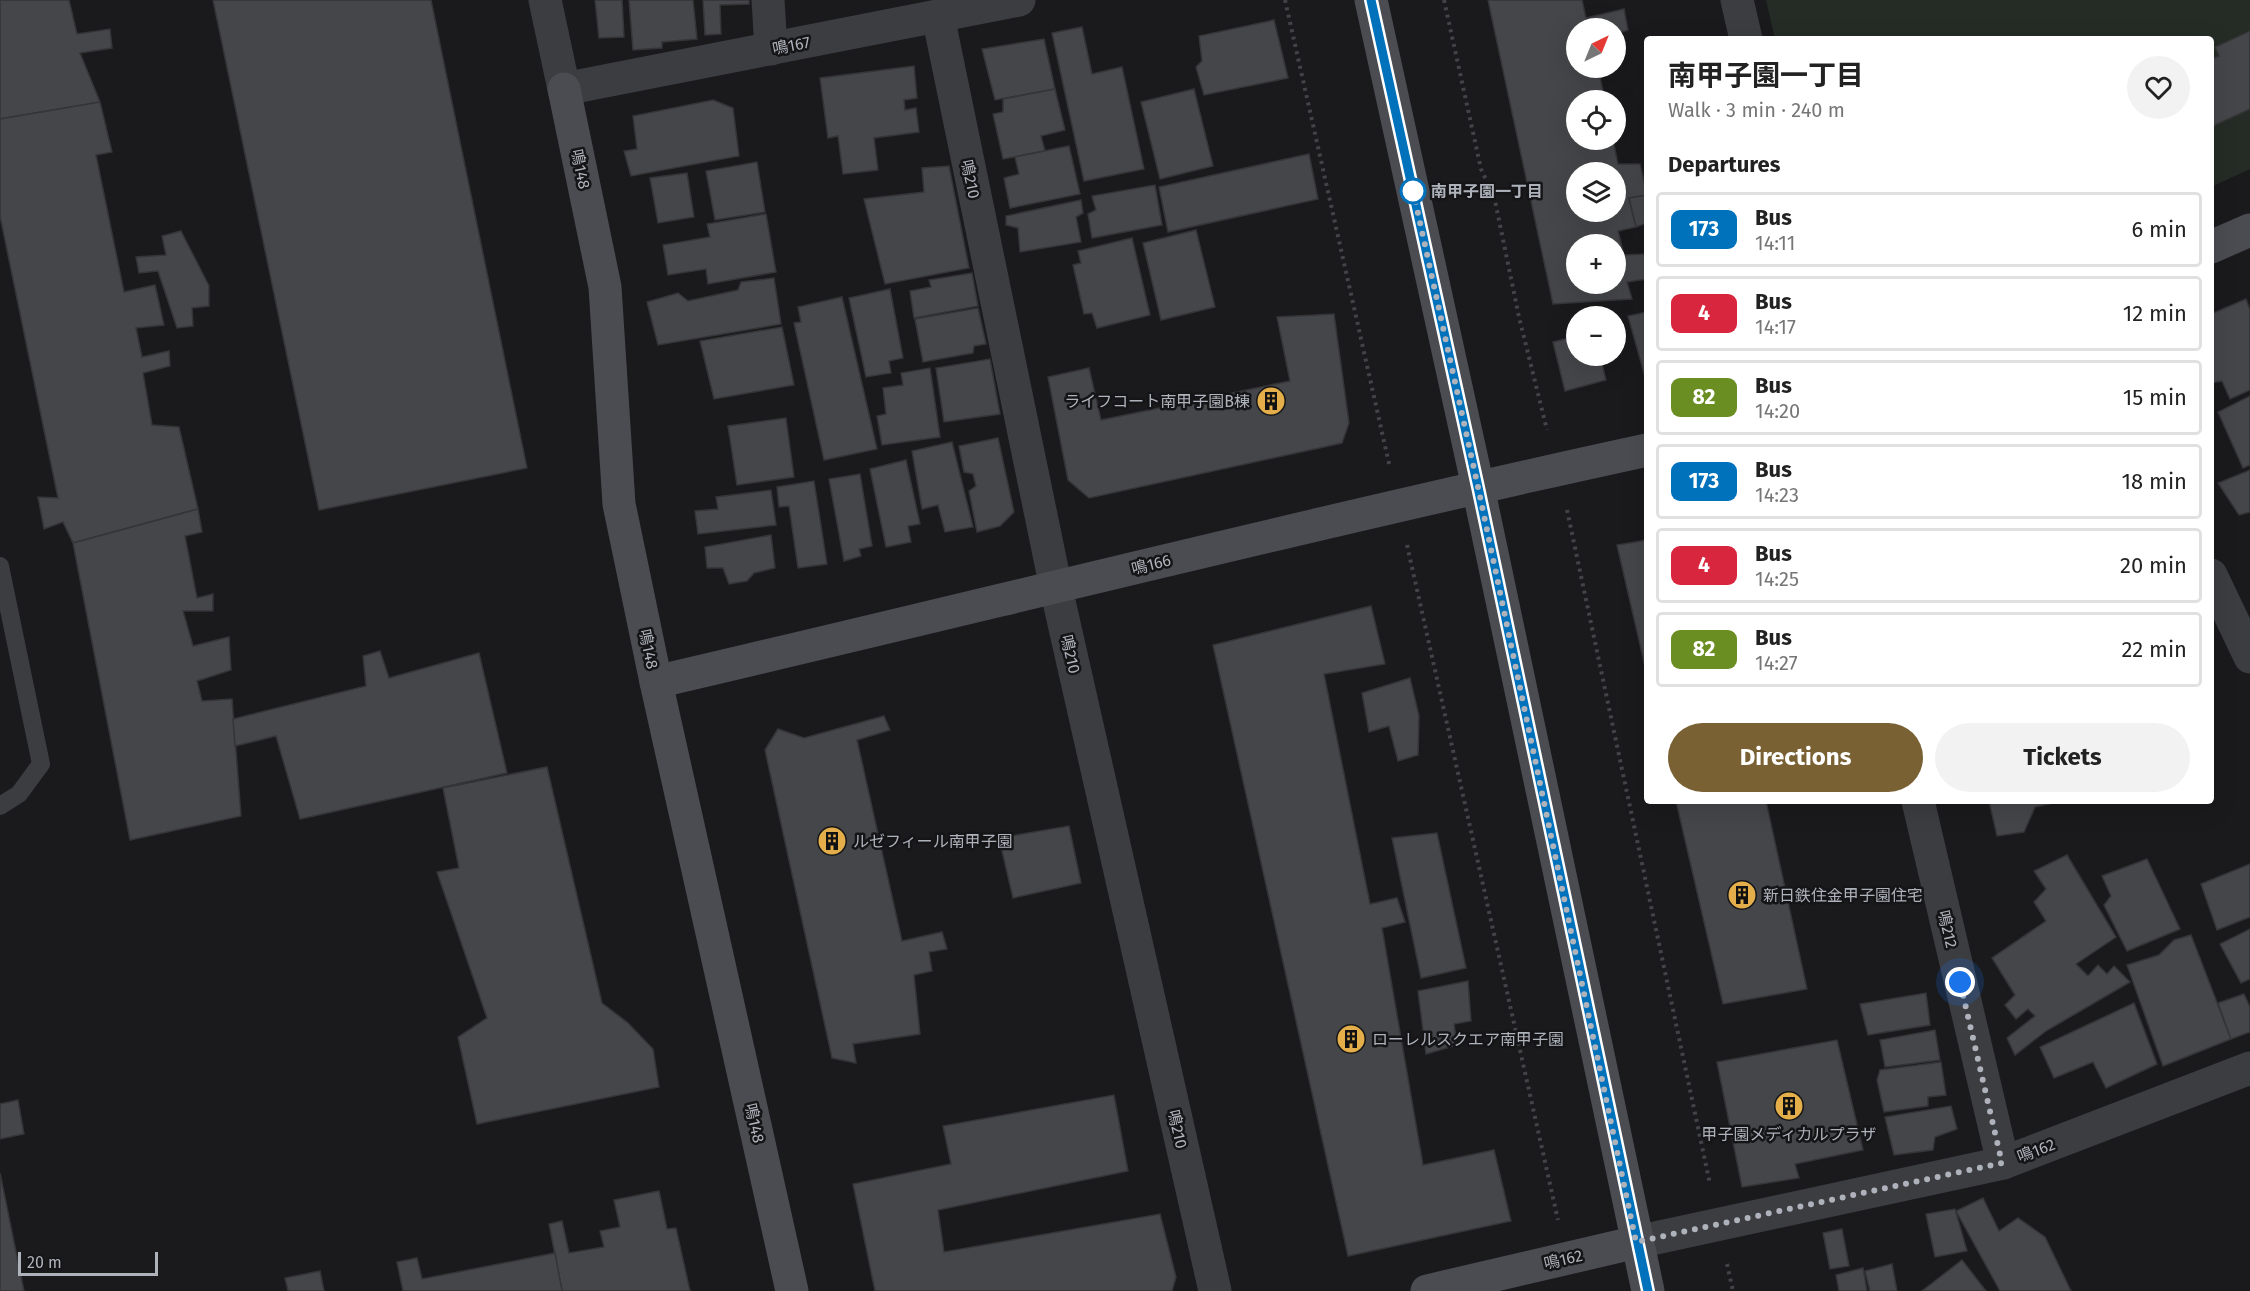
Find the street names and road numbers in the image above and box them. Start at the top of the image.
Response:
street label: 鳴167 [771,33,812,58]
street label: 鳴148 [567,147,594,191]
street label: 鳴210 [957,158,984,200]
street label: 鳴166 [1129,550,1173,579]
street label: 鳴148 [635,627,662,671]
street label: 鳴210 [1057,633,1084,675]
street label: 鳴212 [1934,908,1961,950]
street label: 鳴148 [741,1101,768,1145]
street label: 鳴210 [1164,1108,1191,1150]
street label: 鳴162 [2014,1135,2058,1166]
street label: 鳴162 [1542,1246,1584,1273]

